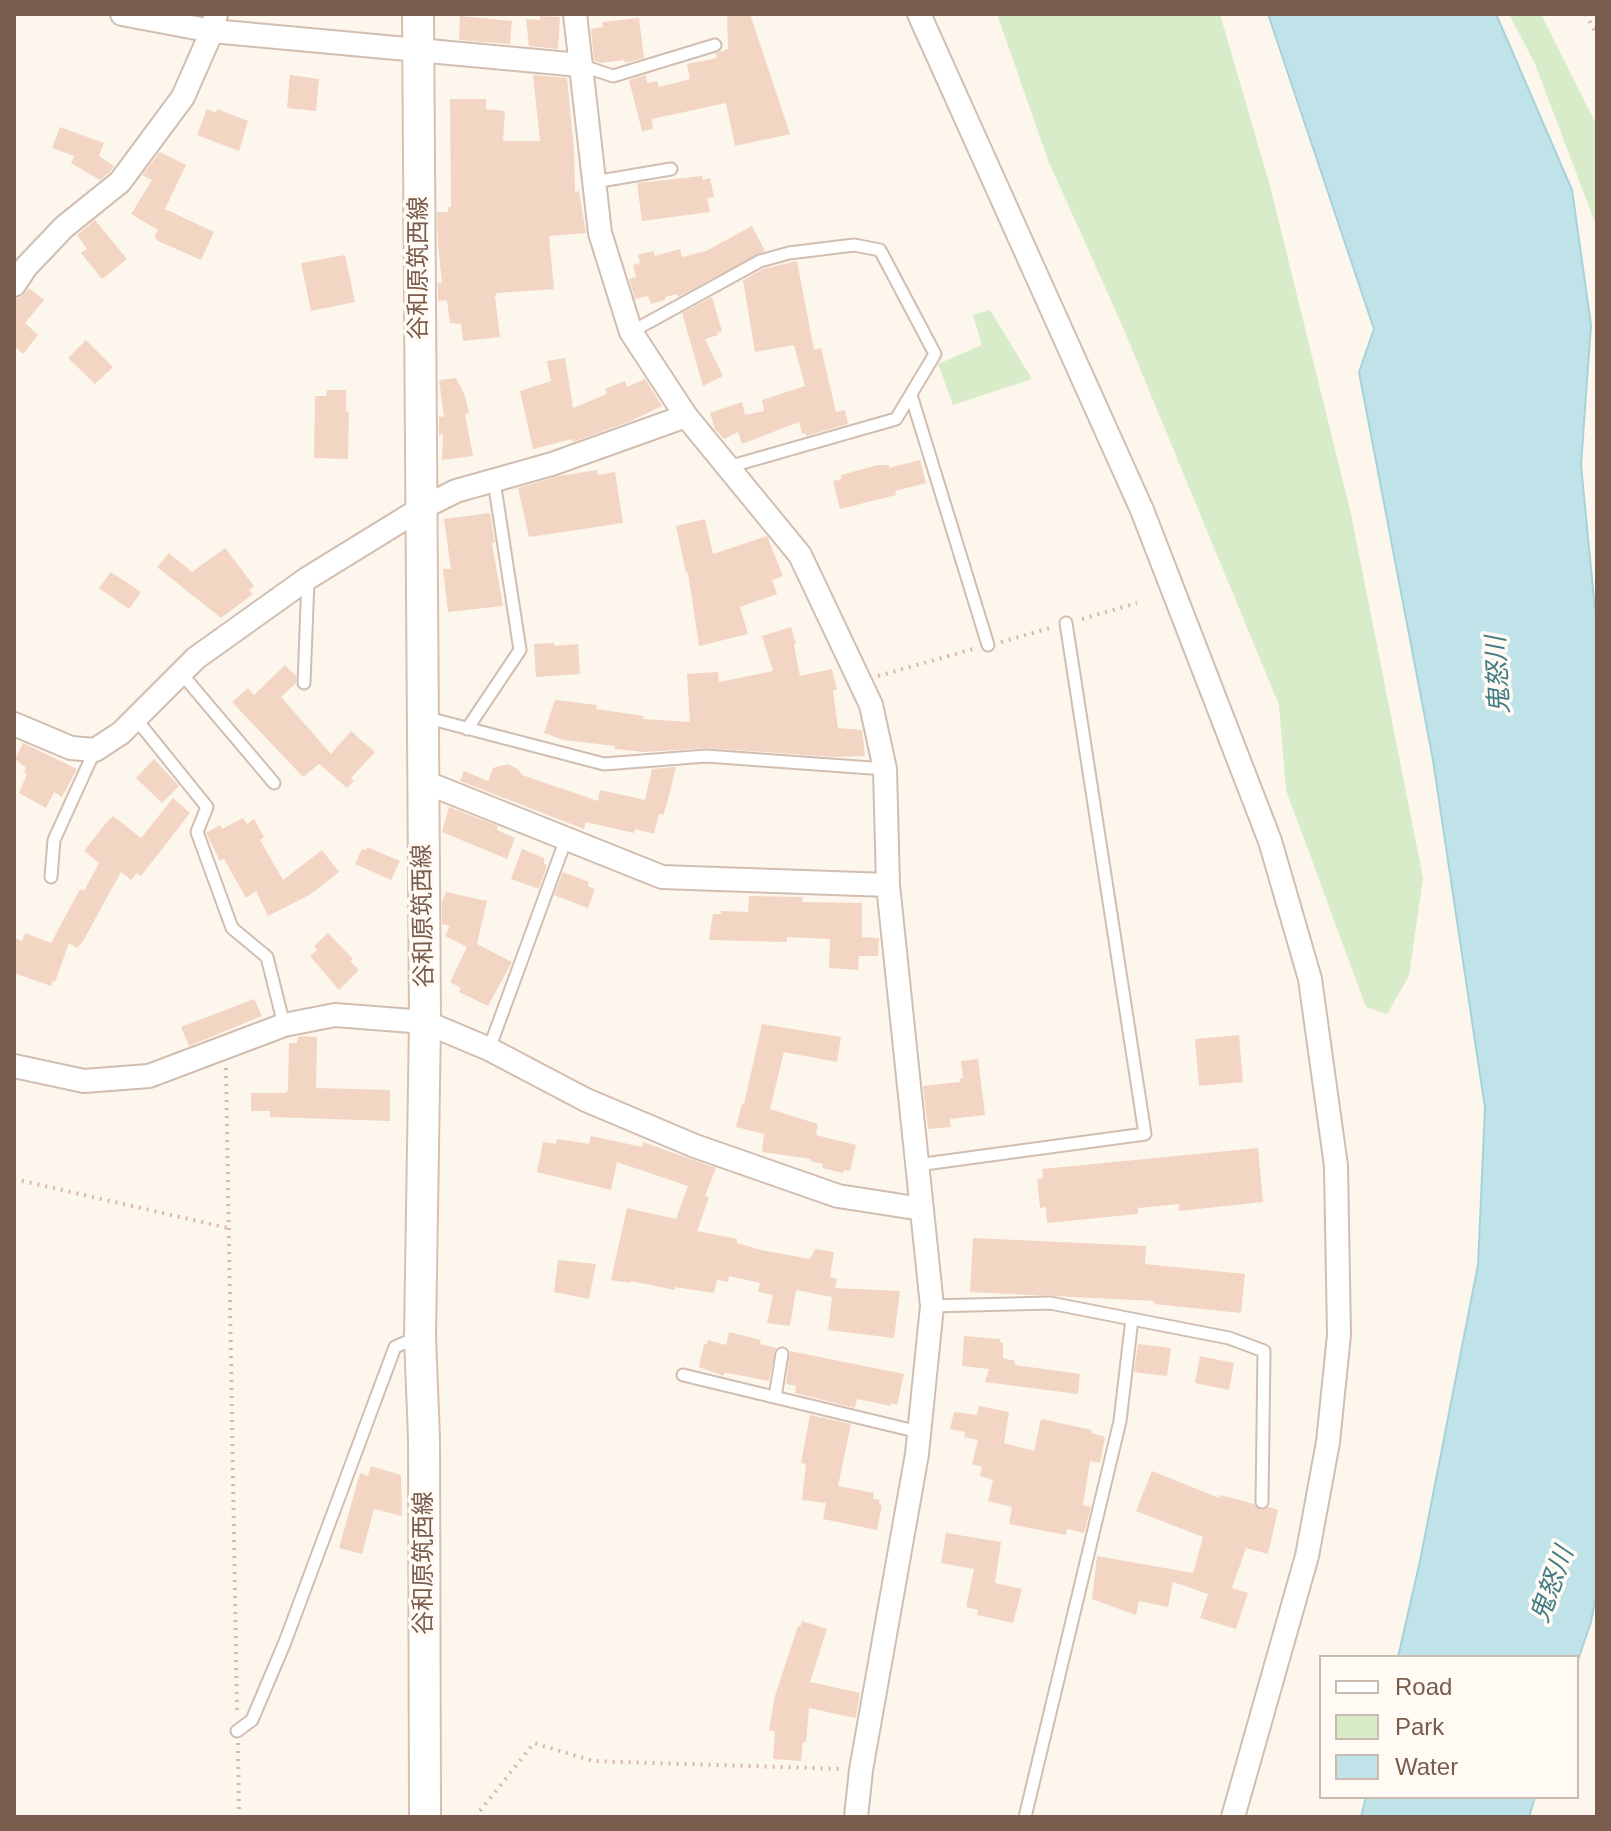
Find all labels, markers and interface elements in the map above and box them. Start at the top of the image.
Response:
street label: 谷和原筑西線 [405,196,433,340]
water label: 鬼怒川 [1481,635,1517,715]
street label: 谷和原筑西線 [408,844,440,988]
street label: 谷和原筑西線 [410,1491,438,1635]
water label: 鬼怒川 [1525,1543,1581,1627]
legend [1319,1655,1579,1799]
text: Road [1395,1673,1452,1700]
text: Park [1395,1713,1444,1740]
text: Water [1395,1753,1458,1780]

